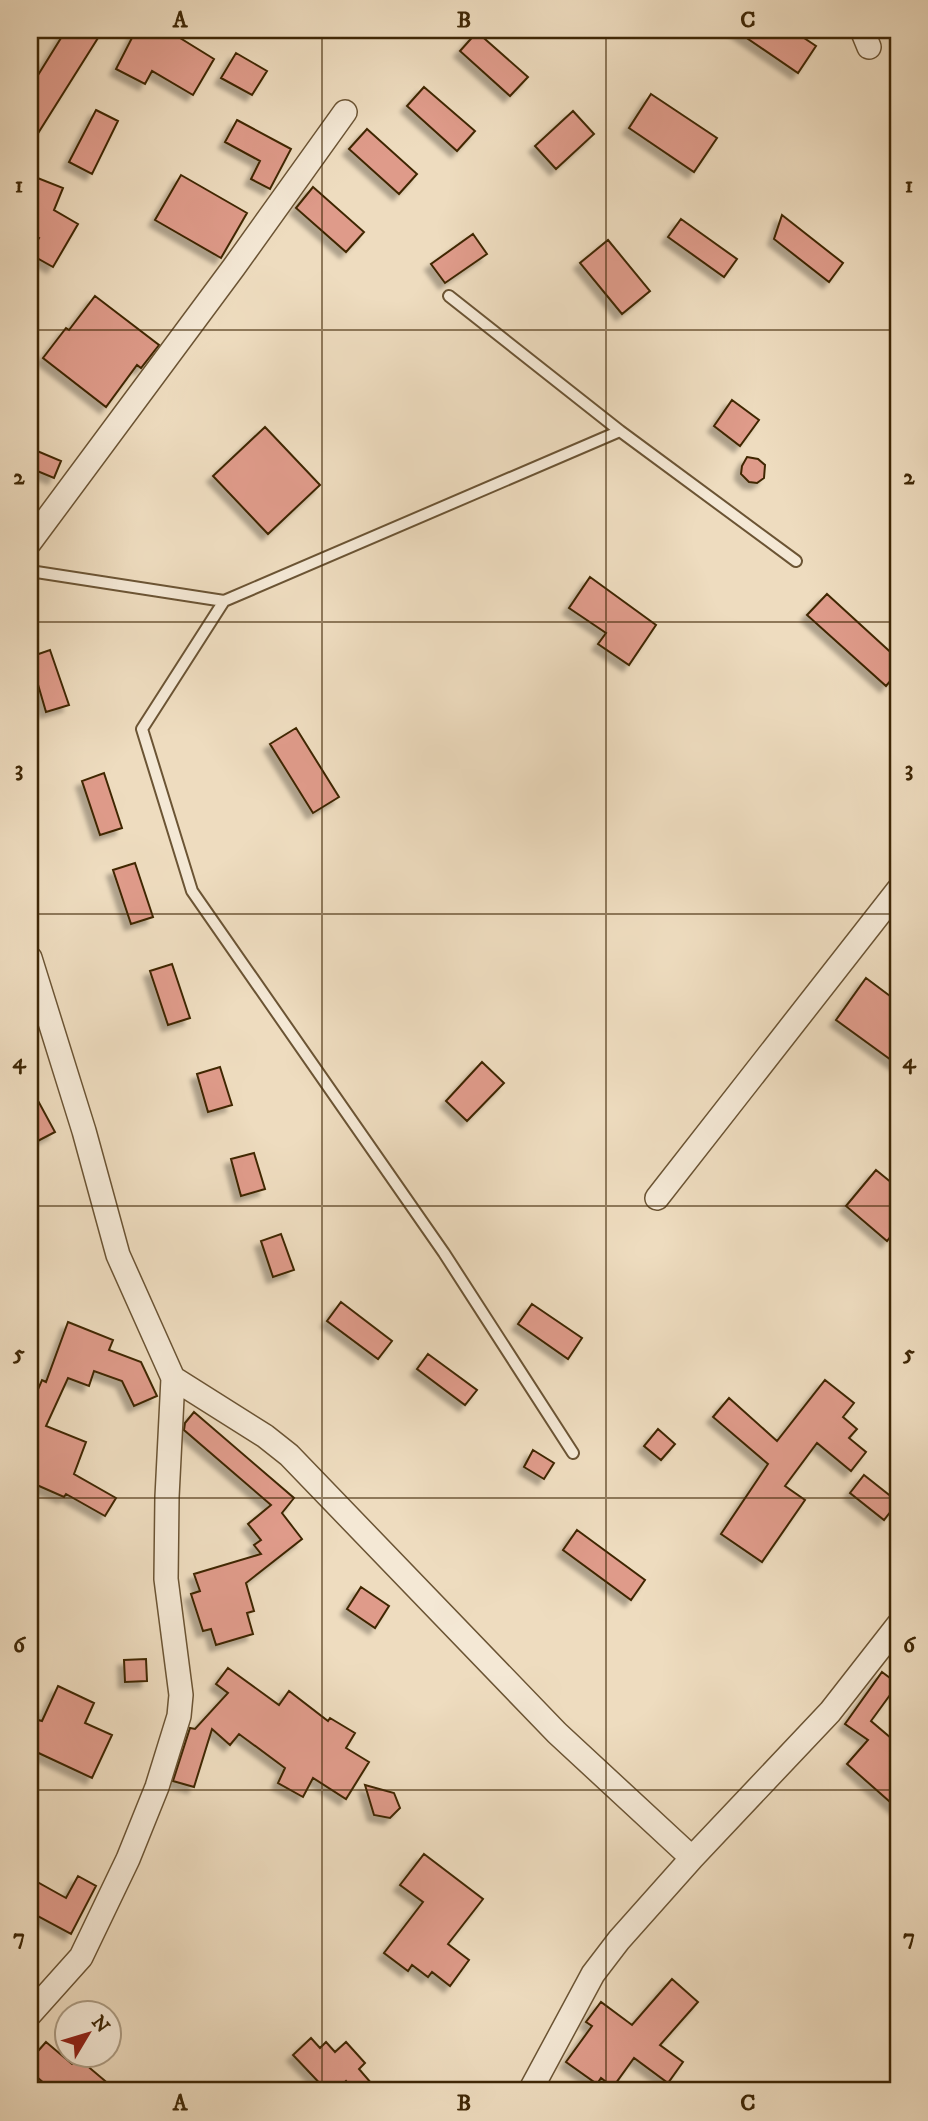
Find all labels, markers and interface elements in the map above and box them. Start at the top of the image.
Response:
text: A [172,6,189,35]
text: B [457,6,471,35]
text: C [740,6,756,35]
text: 1 [15,171,23,200]
text: 1 [905,171,913,200]
text: 2 [13,463,25,492]
text: 2 [903,463,915,492]
text: 3 [15,755,23,784]
text: 3 [905,755,913,784]
text: 4 [12,1047,27,1076]
text: 4 [902,1047,917,1076]
text: 5 [12,1339,25,1368]
text: 5 [902,1339,915,1368]
text: 6 [13,1631,27,1660]
text: 6 [903,1631,917,1660]
text: 7 [13,1923,25,1952]
text: 7 [903,1923,915,1952]
north arrow [52,1998,122,2068]
text: N [86,2011,114,2038]
text: A [172,2089,189,2118]
text: B [457,2089,471,2118]
text: C [740,2089,756,2118]

